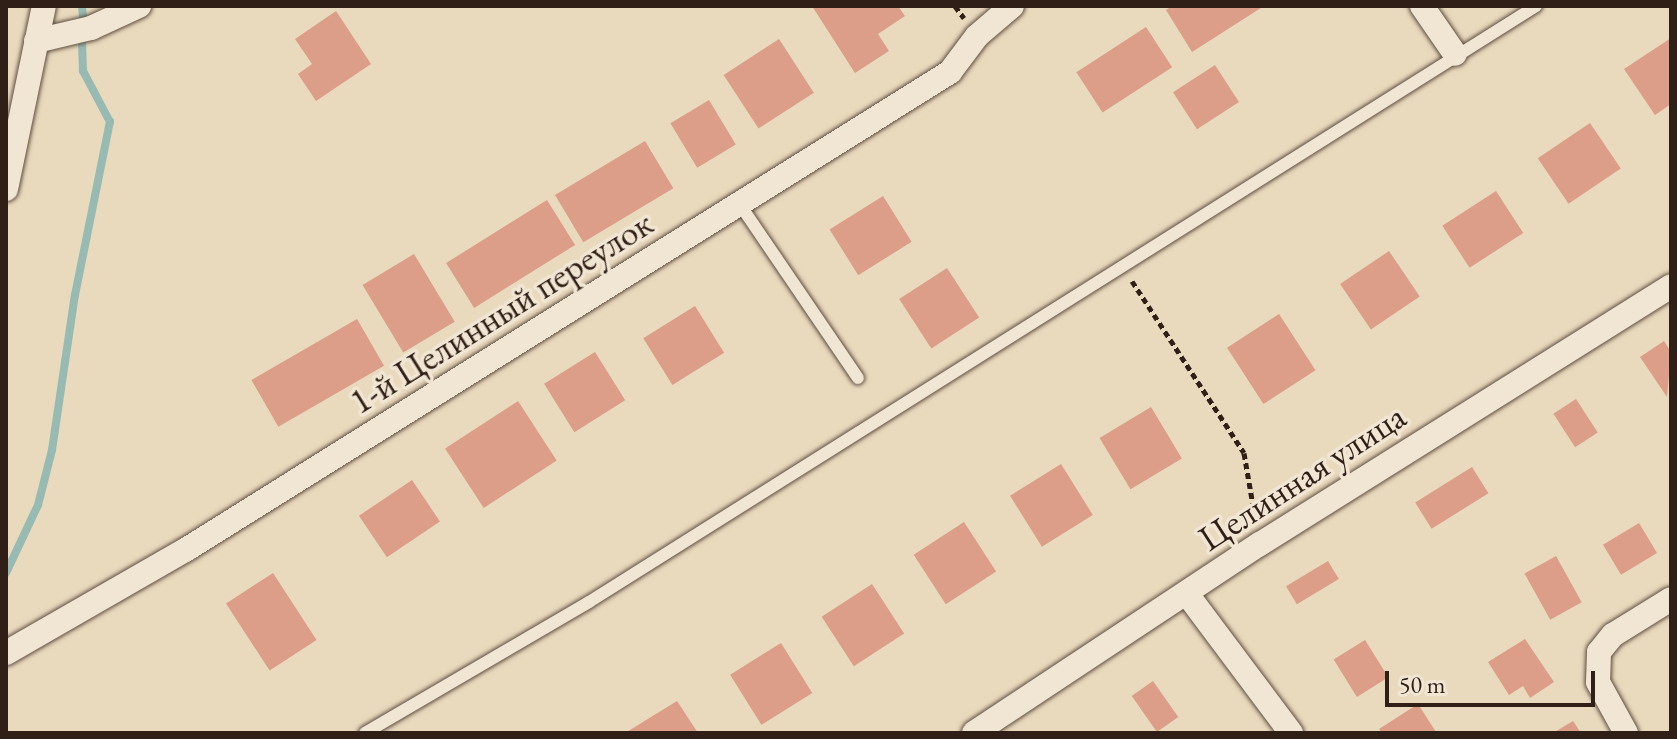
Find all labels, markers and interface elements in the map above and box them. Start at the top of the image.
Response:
street label: 1-й Целинный переулок [341,201,661,423]
street label: Целинная улица [1191,394,1413,560]
scale bar [1389,655,1599,705]
text: 50 m [1399,669,1446,700]

